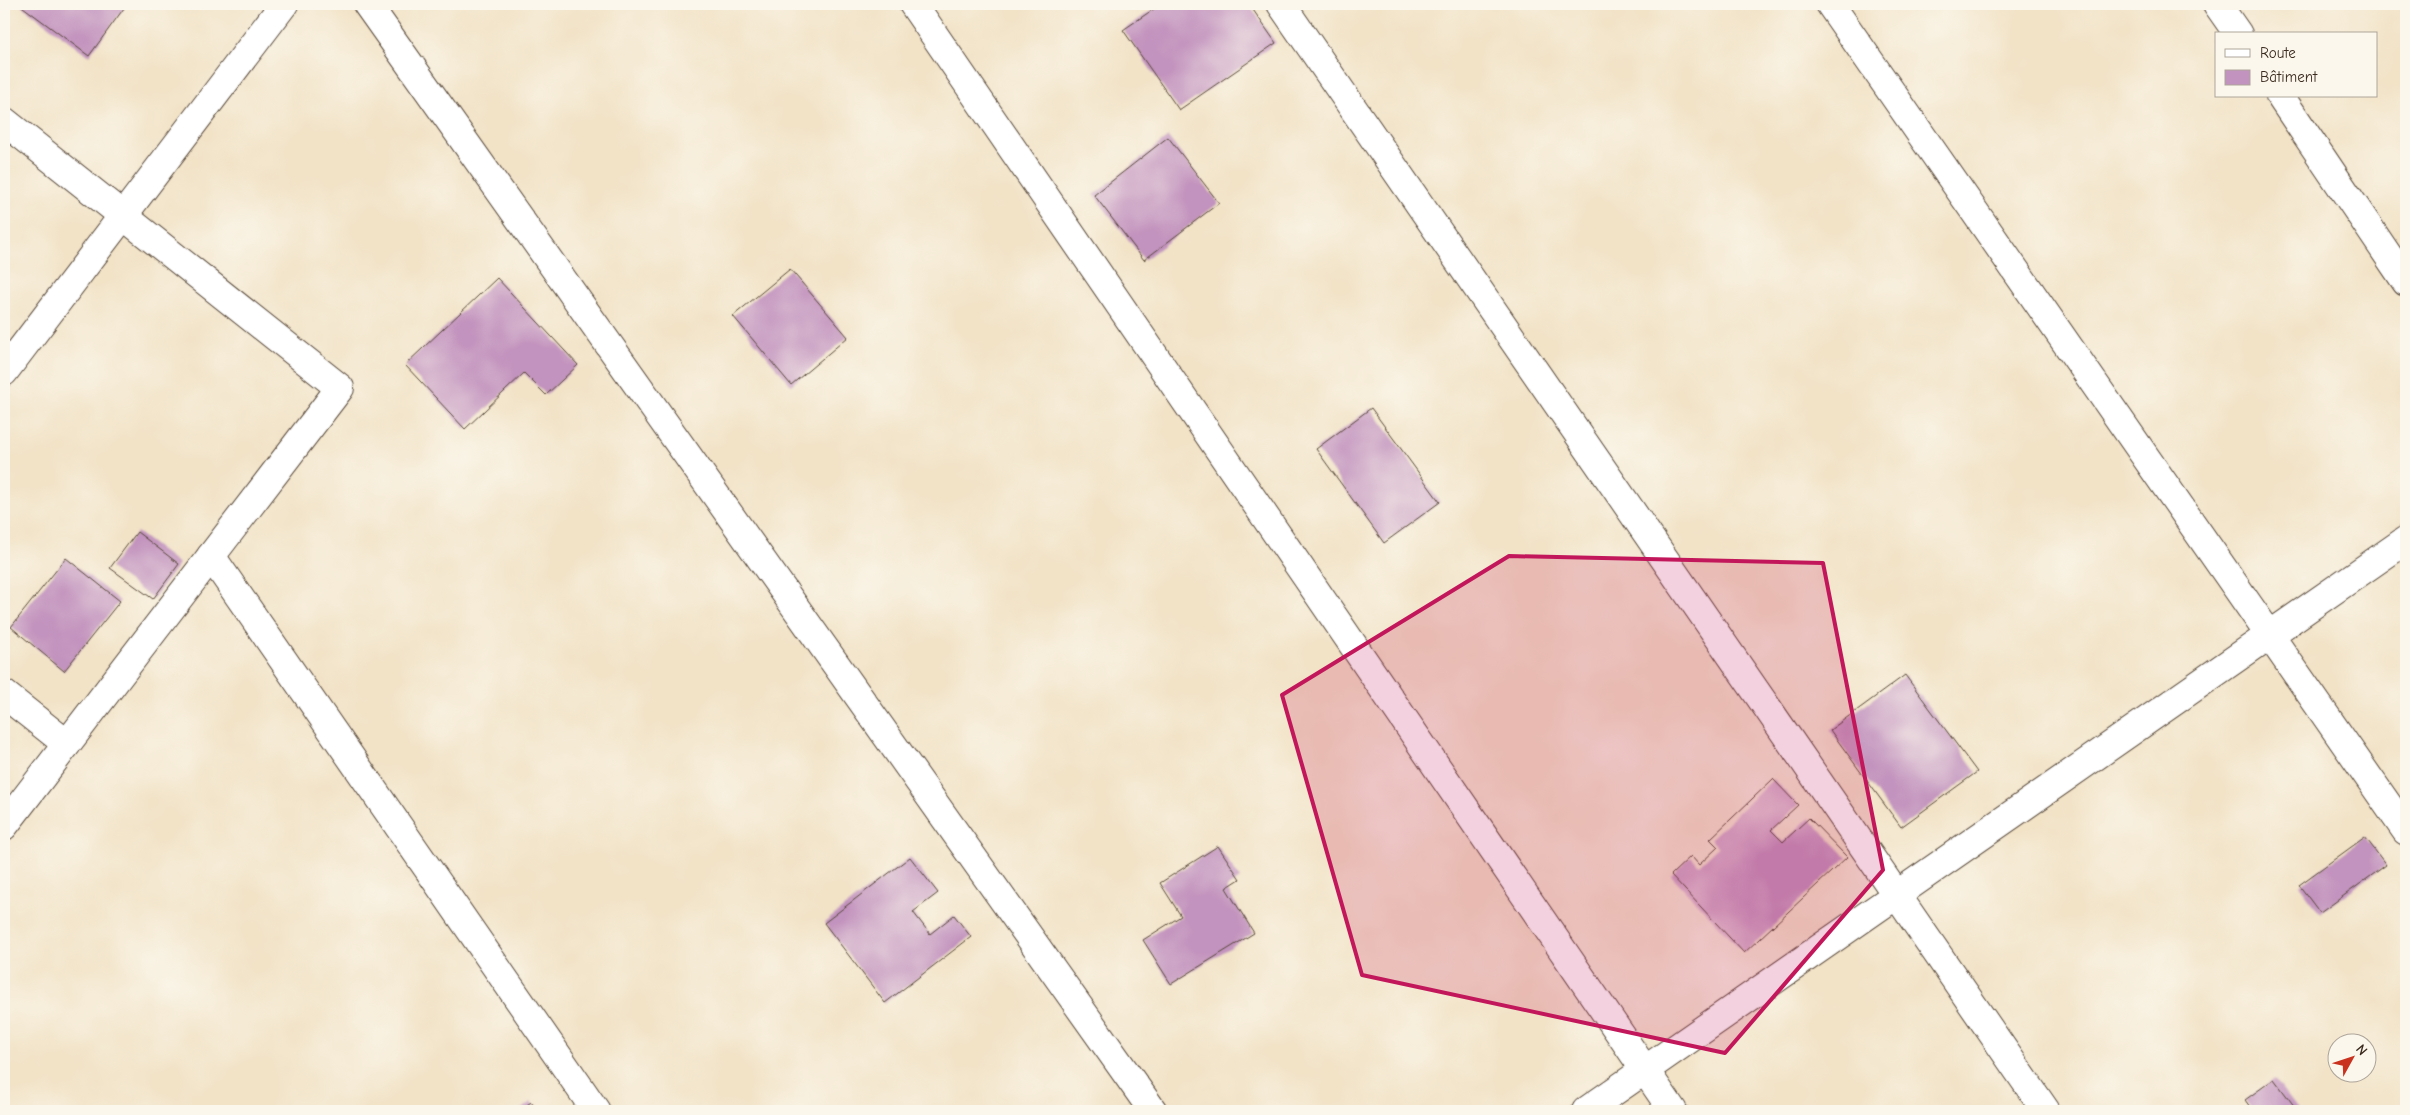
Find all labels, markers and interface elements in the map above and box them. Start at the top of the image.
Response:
legend [2215,32,2378,98]
text: Route [2260,44,2296,62]
text: Bâtiment [2260,68,2318,86]
north arrow [2328,1032,2378,1082]
text: N [2352,1041,2371,1059]

